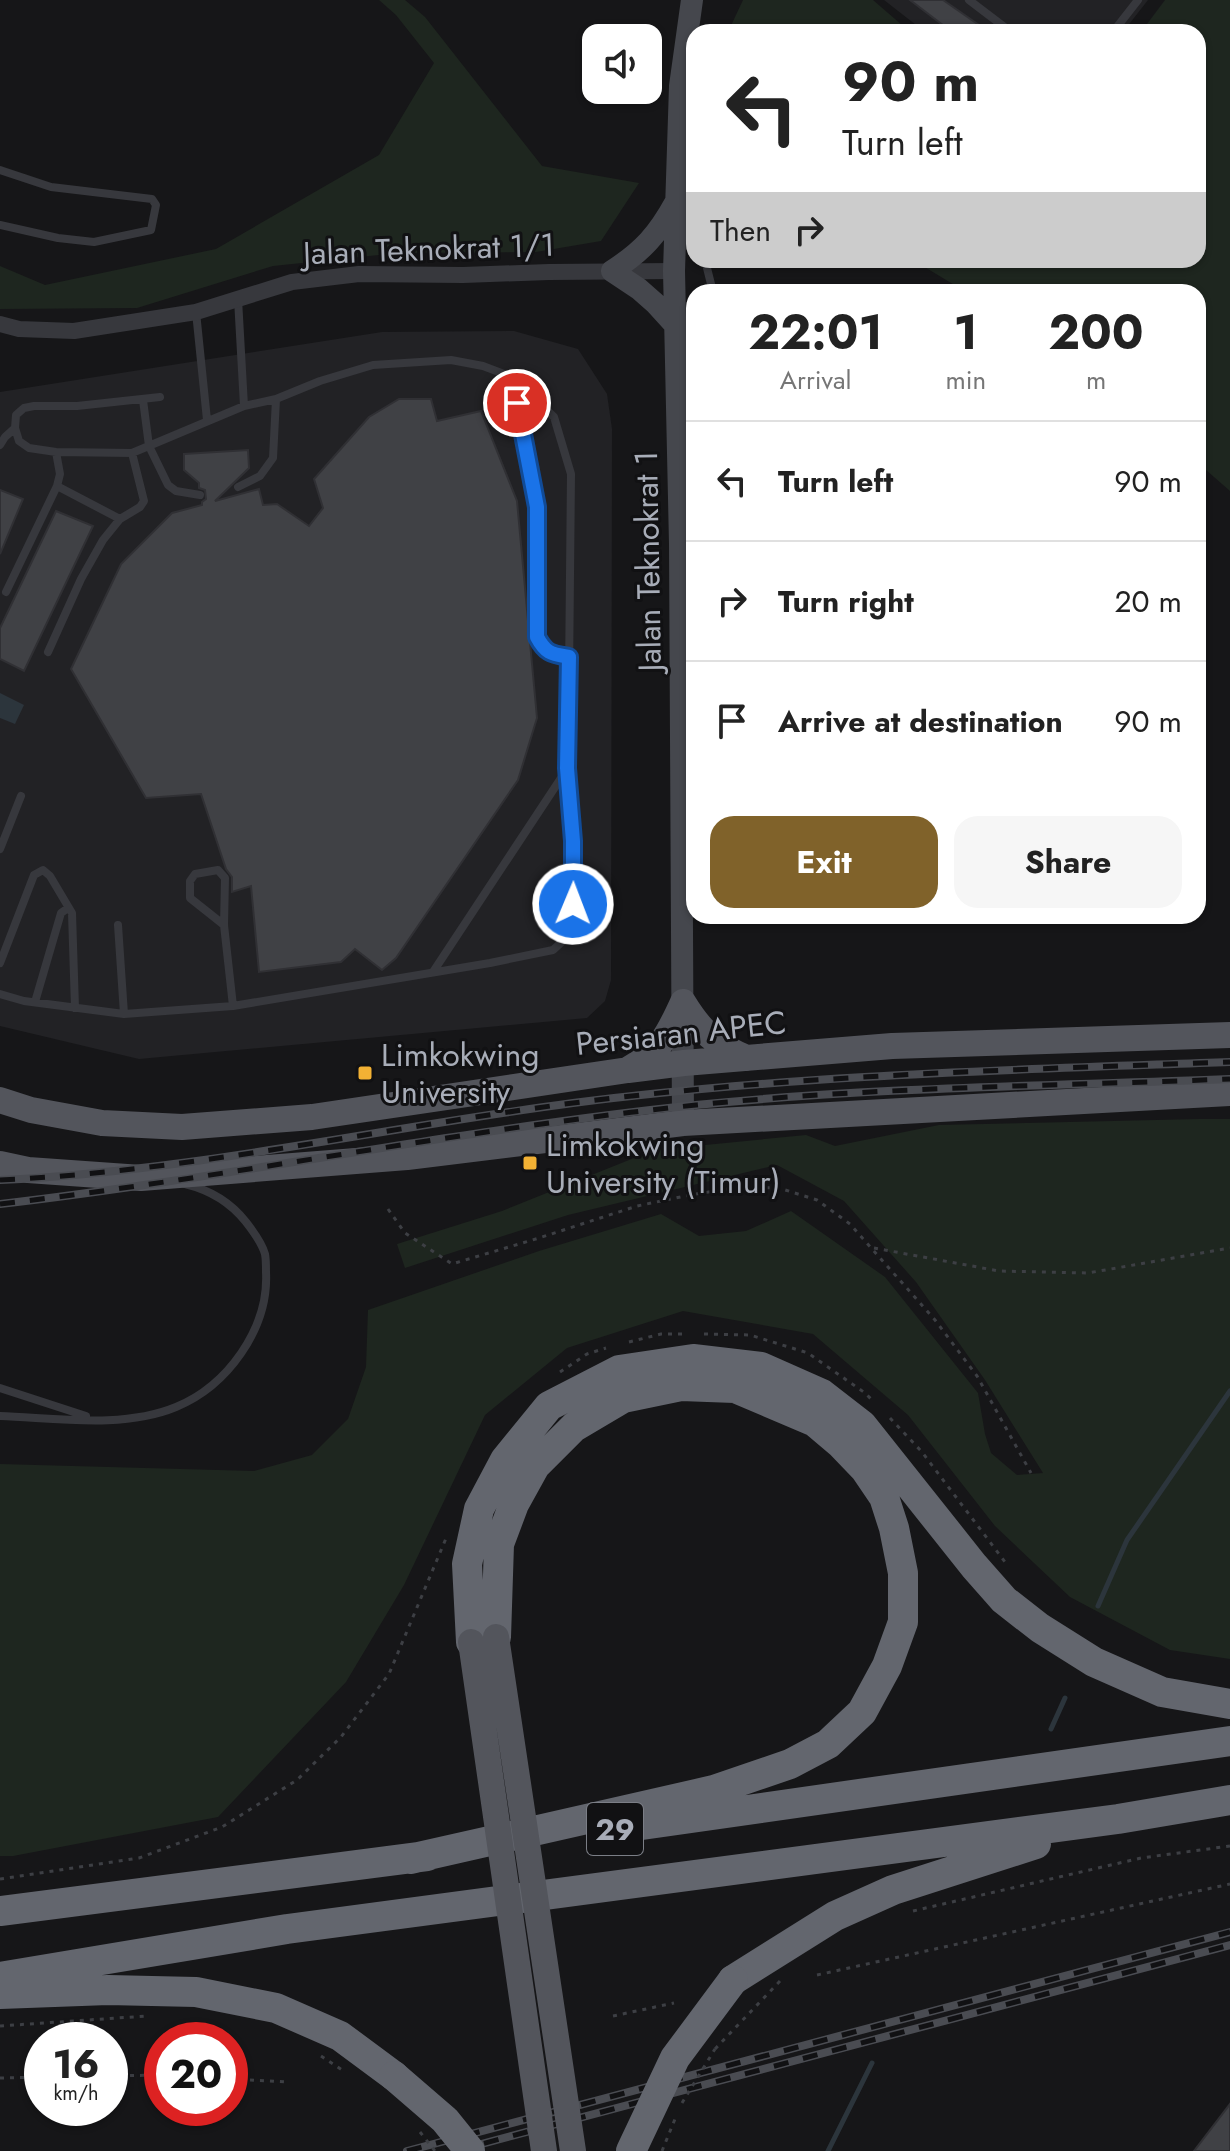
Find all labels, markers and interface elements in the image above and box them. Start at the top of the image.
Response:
map controls [582,24,662,104]
button: sound [582,24,662,104]
text: 90 m [842,41,979,122]
icon: left [710,56,814,160]
text: Turn left [842,116,963,168]
icon: right [787,208,831,252]
text: Then [710,209,771,252]
street label: Jalan Teknokrat 1/1 [298,222,556,277]
text: 22:01 [748,298,883,367]
text: 1 [954,298,978,367]
text: 200 [1049,298,1144,367]
text: Arrival [780,361,852,399]
text: min [945,361,986,399]
text: m [1086,361,1106,399]
pin [483,369,551,437]
icon: arrive [495,381,539,425]
street label: Jalan Teknokrat 1 [623,450,673,676]
icon: left [710,459,754,503]
text: Turn left [778,460,893,503]
text: 90 m [1114,460,1182,503]
icon: right [710,579,754,623]
text: Turn right [778,580,914,623]
text: 20 m [1115,580,1182,623]
icon: arrive [710,699,754,743]
text: Arrive at destination [778,700,1063,743]
text: 90 m [1114,700,1182,743]
button: Exit [710,816,938,908]
button: Share [954,816,1182,908]
position arrow [531,862,615,946]
street label: Persiaran APEC [573,999,789,1067]
place label: Limkokwing University [381,1032,539,1115]
marker: Limkokwing University [356,1064,374,1082]
place label: Limkokwing University (Timur) [546,1122,781,1205]
marker: Limkokwing University (Timur) [521,1154,539,1172]
road number: 29 [587,1803,643,1855]
speed limit sign: 20 [144,2022,248,2126]
text: 16 [52,2035,100,2093]
text: km/h [53,2079,99,2108]

